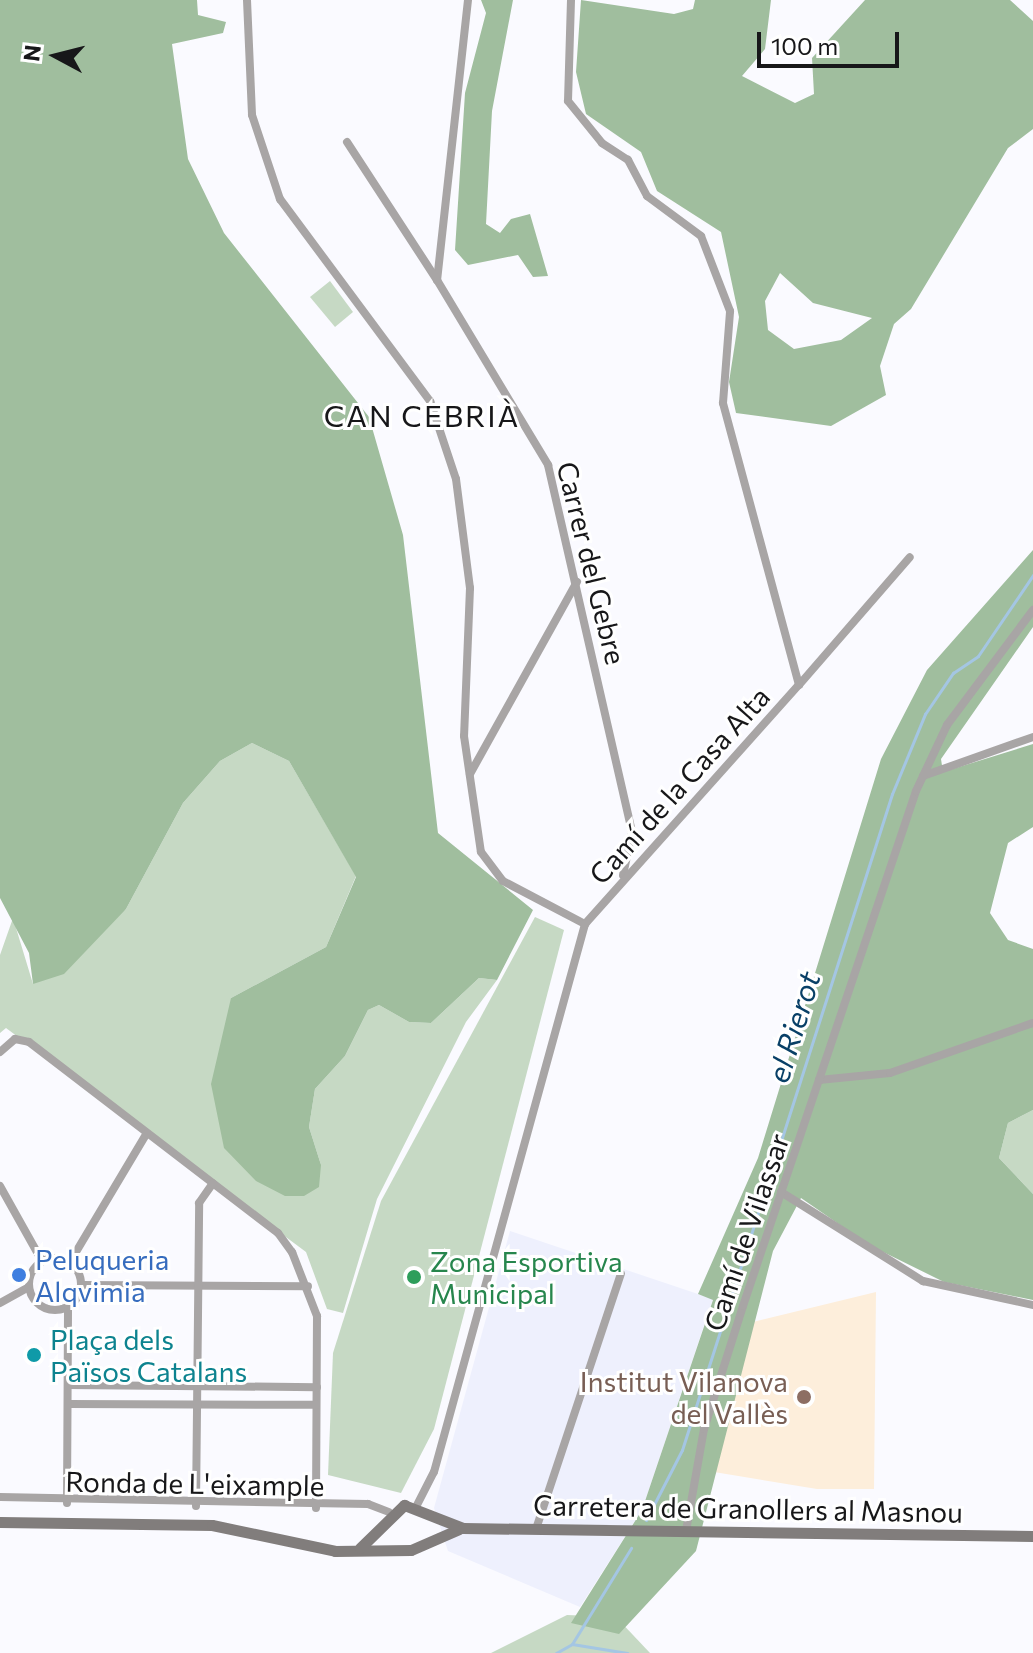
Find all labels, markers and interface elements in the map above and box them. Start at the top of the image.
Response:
north arrow [16,16,96,96]
scale bar [761,16,903,66]
text: 100 m [771,31,838,60]
text: N [17,43,46,63]
district label: CAN CEBRIÀ [324,397,520,433]
street label: Carrer del Gebre [551,458,633,668]
street label: Camí de la Casa Alta [582,680,776,890]
water label: el Rierot [759,967,827,1087]
street label: Camí de Vilassar [696,1129,796,1335]
place label: Peluqueria Alqvimia [35,1242,169,1308]
place label: Zona Esportiva Municipal [430,1244,623,1310]
marker: Peluqueria Alqvimia [10,1266,28,1284]
marker: Zona Esportiva Municipal [405,1268,423,1286]
place label: Plaça dels Països Catalans [50,1322,247,1388]
marker: Plaça dels Països Catalans [25,1346,43,1364]
place label: Institut Vilanova del Vallès [580,1364,788,1430]
marker: Institut Vilanova del Vallès [795,1388,813,1406]
street label: Ronda de L'eixample [65,1464,325,1502]
street label: Carretera de Granollers al Masnou [533,1487,963,1529]

